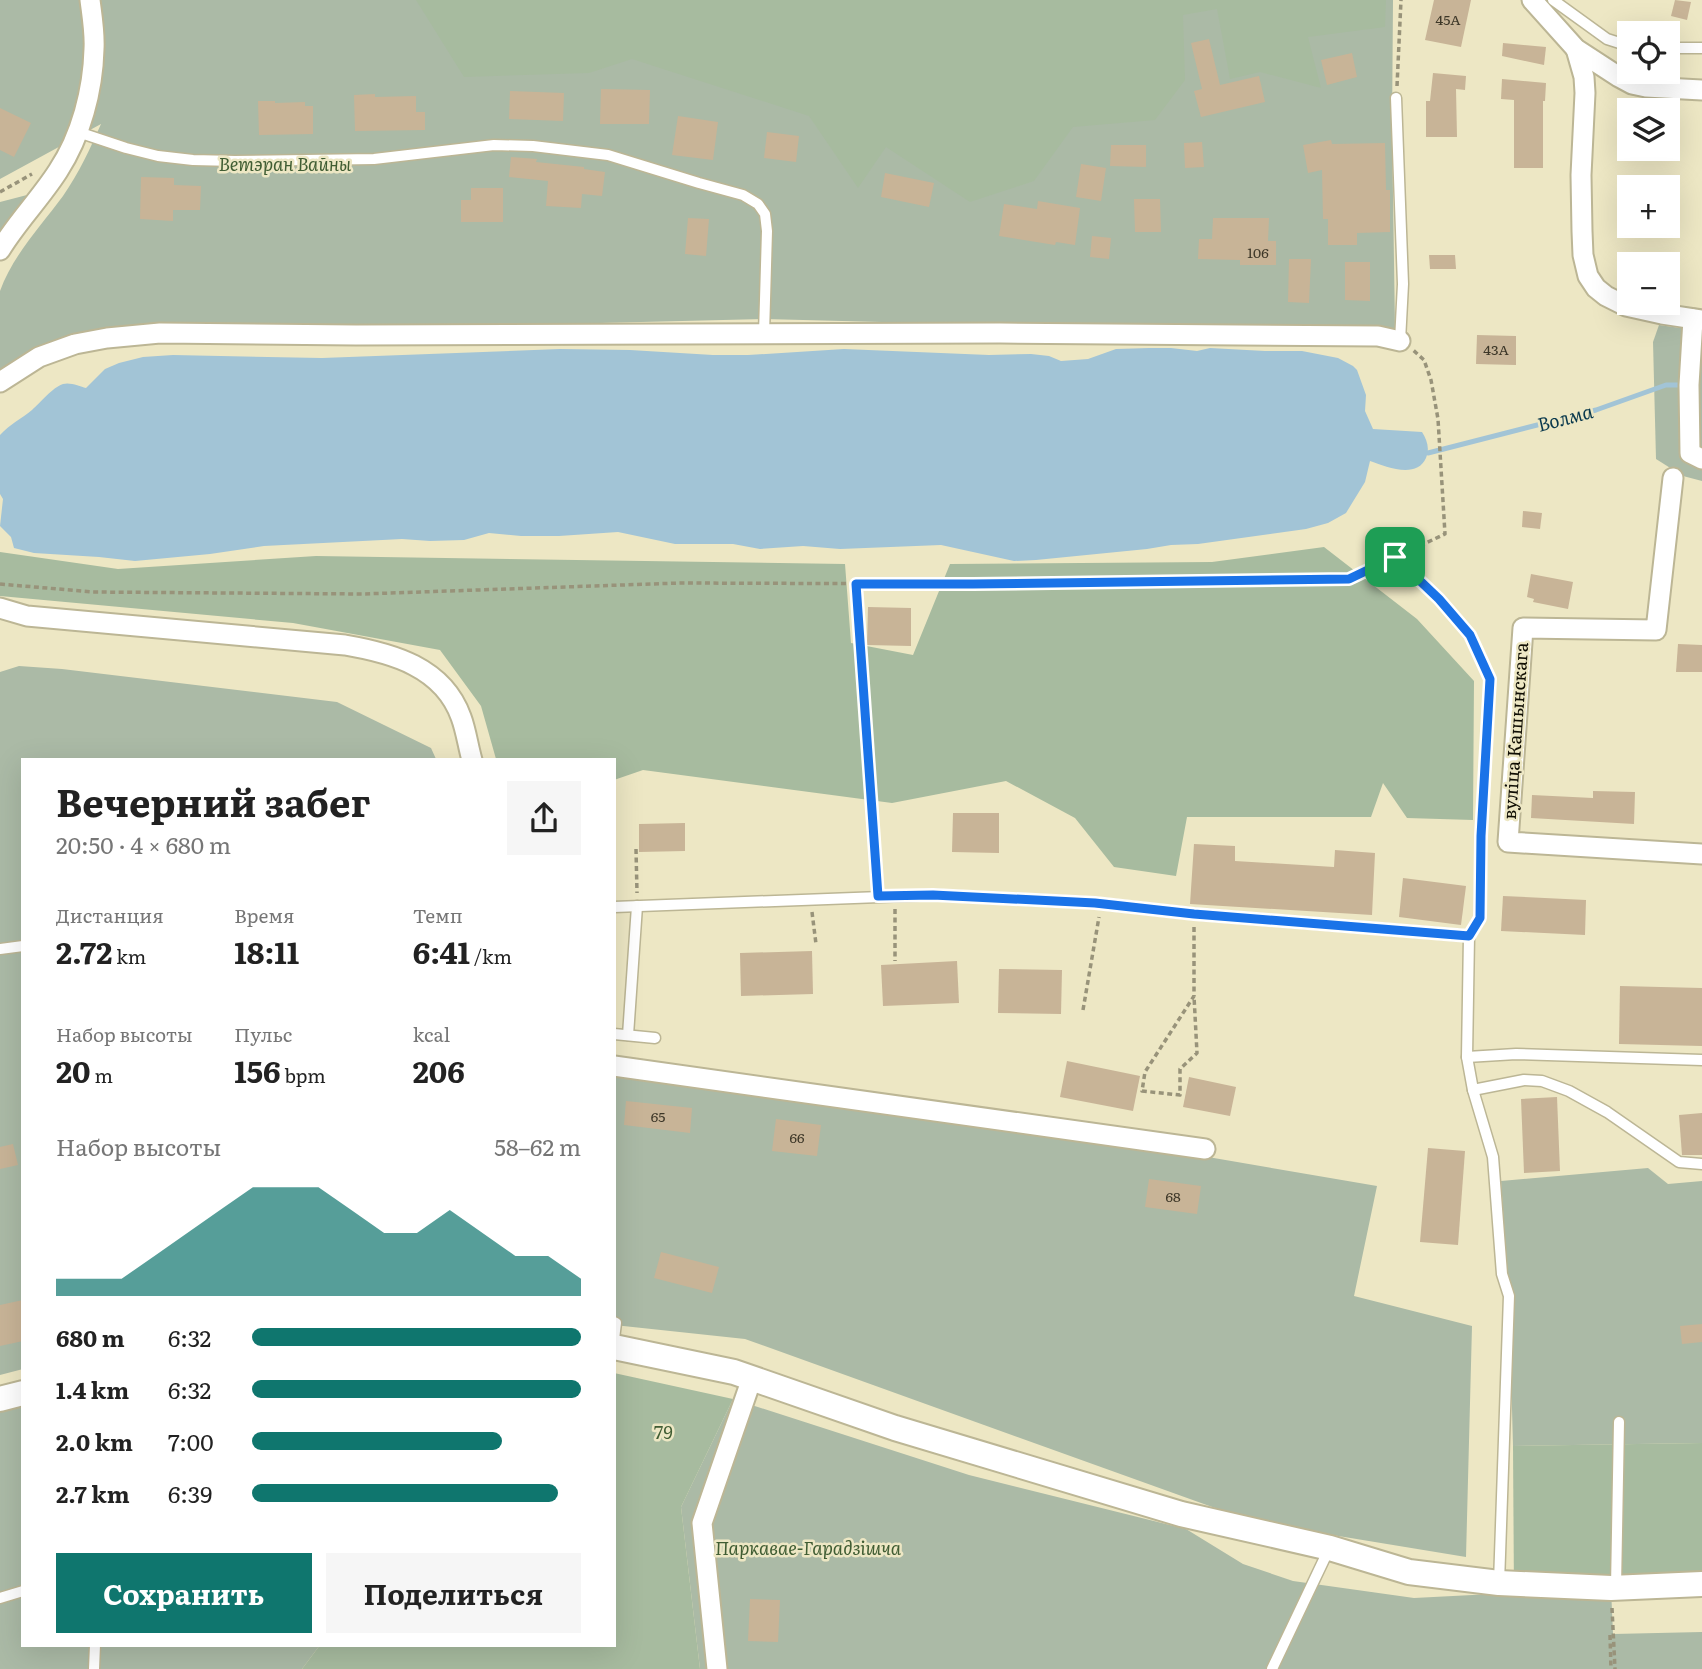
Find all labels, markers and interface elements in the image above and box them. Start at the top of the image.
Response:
house number: 45А [1435,9,1461,29]
map controls [1617,21,1680,315]
button: locate [1617,21,1680,84]
button: layers [1617,98,1680,161]
park label: Ветэран Вайны [219,150,352,177]
button: + [1617,175,1680,238]
house number: 106 [1247,242,1269,262]
button: − [1617,252,1680,315]
house number: 43А [1483,339,1510,359]
water label: Волма [1534,396,1596,438]
pin [1365,527,1425,587]
icon: arrive [1376,538,1414,576]
street label: вуліца Кашынскага [1495,641,1534,820]
text: Вечерний забег [56,772,370,829]
button: share [507,781,581,855]
text: 20:50 · 4 × 680 m [56,827,231,861]
text: Дистанция [56,901,164,929]
text: Время [234,901,294,929]
text: Темп [413,901,463,929]
text: 2.72 [56,929,112,973]
text: 18:11 [234,929,299,973]
text: 6:41 [413,929,470,973]
text: km [112,942,146,970]
text: /km [470,942,512,970]
text: Набор высоты [56,1020,193,1048]
text: Пульс [234,1020,292,1048]
text: kcal [413,1020,450,1048]
text: 20 [56,1048,91,1092]
text: 156 [234,1048,281,1092]
text: 206 [413,1048,465,1092]
text: m [91,1061,113,1089]
text: bpm [281,1061,326,1089]
house number: 65 [651,1106,665,1126]
house number: 66 [789,1127,805,1147]
text: Набор высоты [56,1129,221,1163]
text: 58–62 m [494,1129,581,1163]
house number: 68 [1165,1186,1181,1206]
text: 680 m [56,1320,125,1354]
text: 6:32 [168,1320,211,1354]
text: 1.4 km [56,1372,129,1406]
text: 6:32 [168,1372,211,1406]
park label: 79 [654,1418,673,1445]
text: 2.0 km [56,1424,133,1458]
text: 7:00 [168,1424,213,1458]
text: 2.7 km [56,1476,130,1510]
text: 6:39 [168,1476,212,1510]
park label: Паркавае-Гарадзішча [715,1534,902,1561]
button: Сохранить [56,1553,312,1633]
button: Поделиться [326,1553,581,1633]

